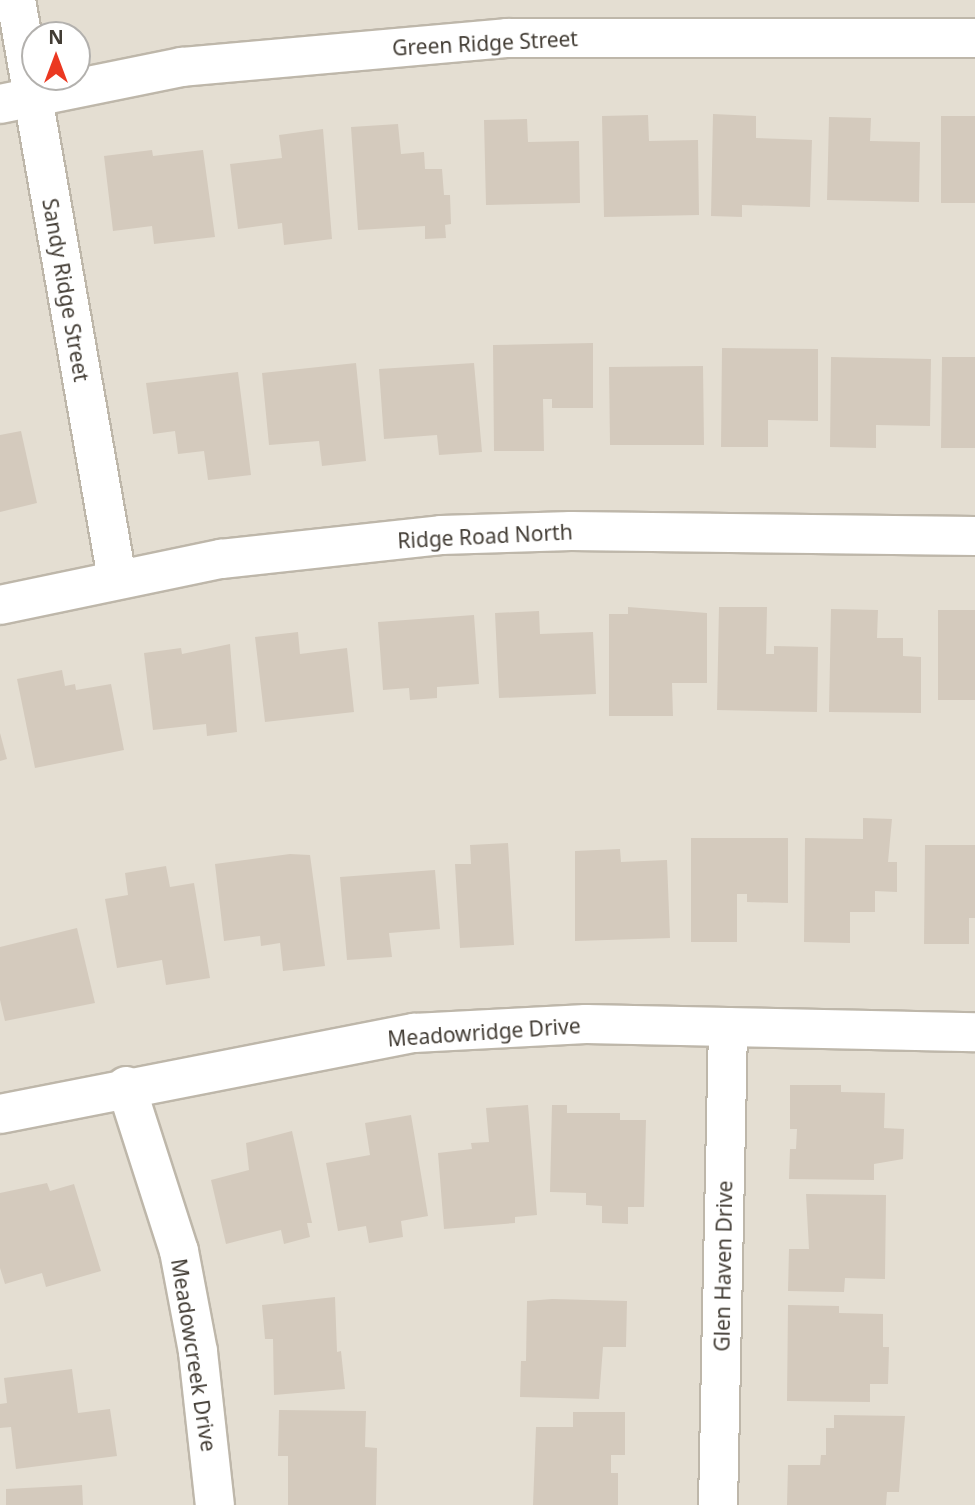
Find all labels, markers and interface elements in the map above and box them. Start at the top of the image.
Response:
north arrow [21,21,91,91]
text: N [48,24,64,50]
street label: Green Ridge Street [392,26,578,60]
street label: Sandy Ridge Street [37,196,95,384]
street label: Ridge Road North [397,519,573,553]
street label: Meadowridge Drive [387,1013,581,1051]
street label: Glen Haven Drive [709,1180,737,1352]
street label: Meadowcreek Drive [166,1257,222,1453]

